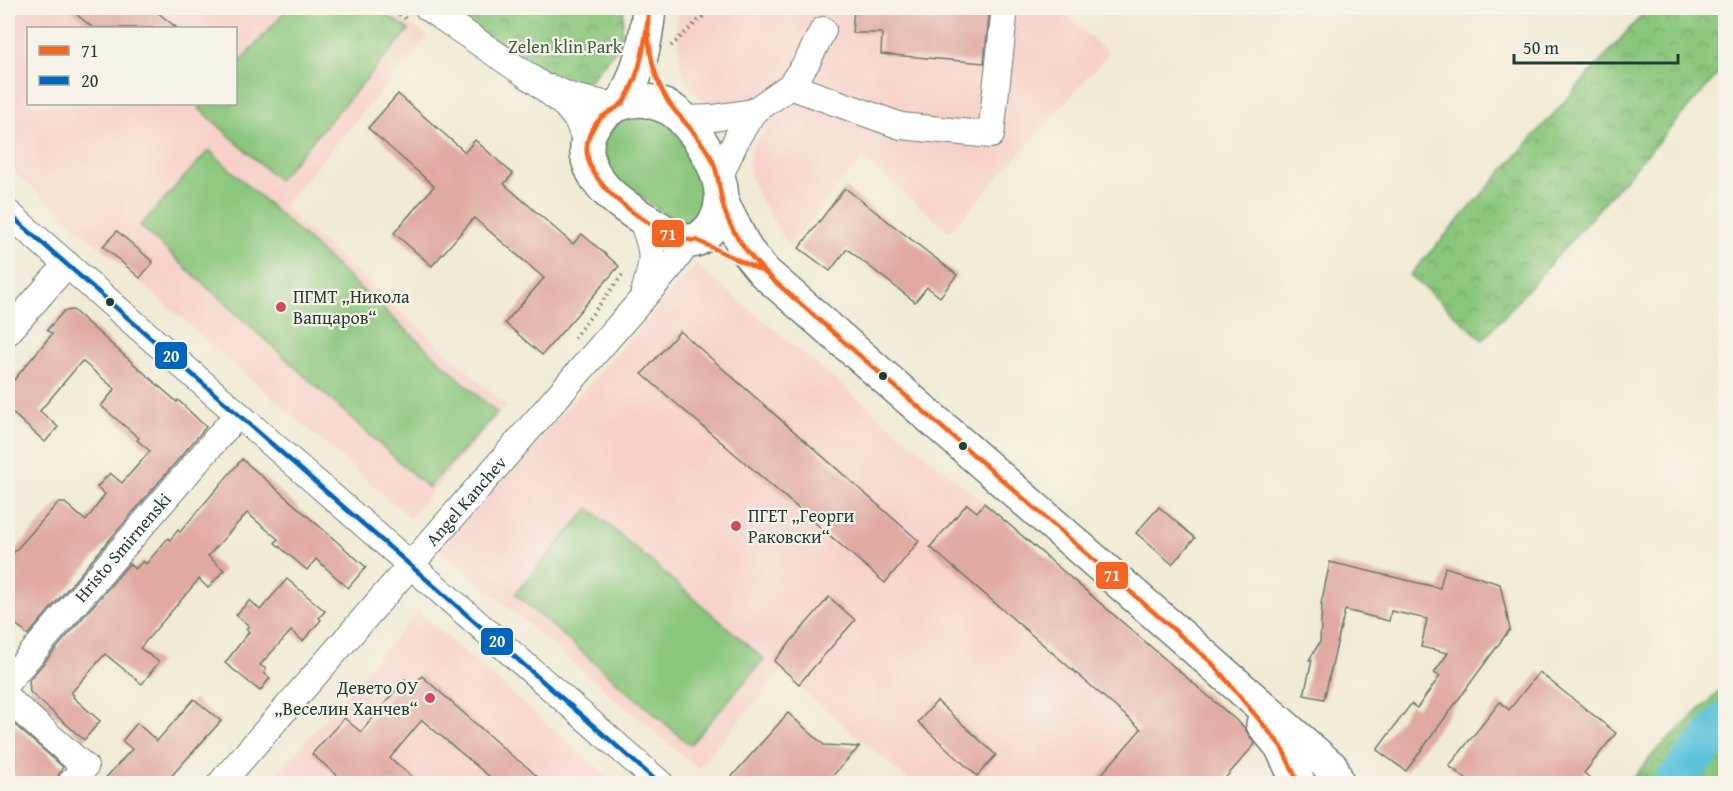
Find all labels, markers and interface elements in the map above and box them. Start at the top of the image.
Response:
legend [27,27,237,105]
scale bar [1514,27,1678,65]
park label: Zelen klin Park [508,33,623,60]
text: 50 m [1523,34,1559,61]
text: 71 [81,37,98,64]
text: 20 [81,67,99,94]
line badge: 71 [651,219,685,248]
text: 71 [660,222,676,246]
place label: ПГМТ „Никола Вапцаров“ [293,283,410,331]
unlabelled marker [104,296,116,308]
marker: ПГМТ „Никола Вапцаров“ [274,300,288,314]
line badge: 20 [154,341,188,370]
text: 20 [163,344,179,368]
unlabelled marker [877,370,889,382]
unlabelled marker [957,440,969,452]
street label: Angel Kanchev [419,450,513,552]
street label: Hristo Smirnenski [68,487,177,608]
place label: ПГЕТ „Георги Раковски“ [748,502,855,550]
marker: ПГЕТ „Георги Раковски“ [729,519,743,533]
line badge: 71 [1095,561,1129,590]
text: 71 [1104,563,1120,587]
line badge: 20 [480,627,514,656]
text: 20 [489,629,505,653]
place label: Девето ОУ „Веселин Ханчев“ [274,674,418,722]
marker: Девето ОУ „Веселин Ханчев“ [423,691,437,705]

